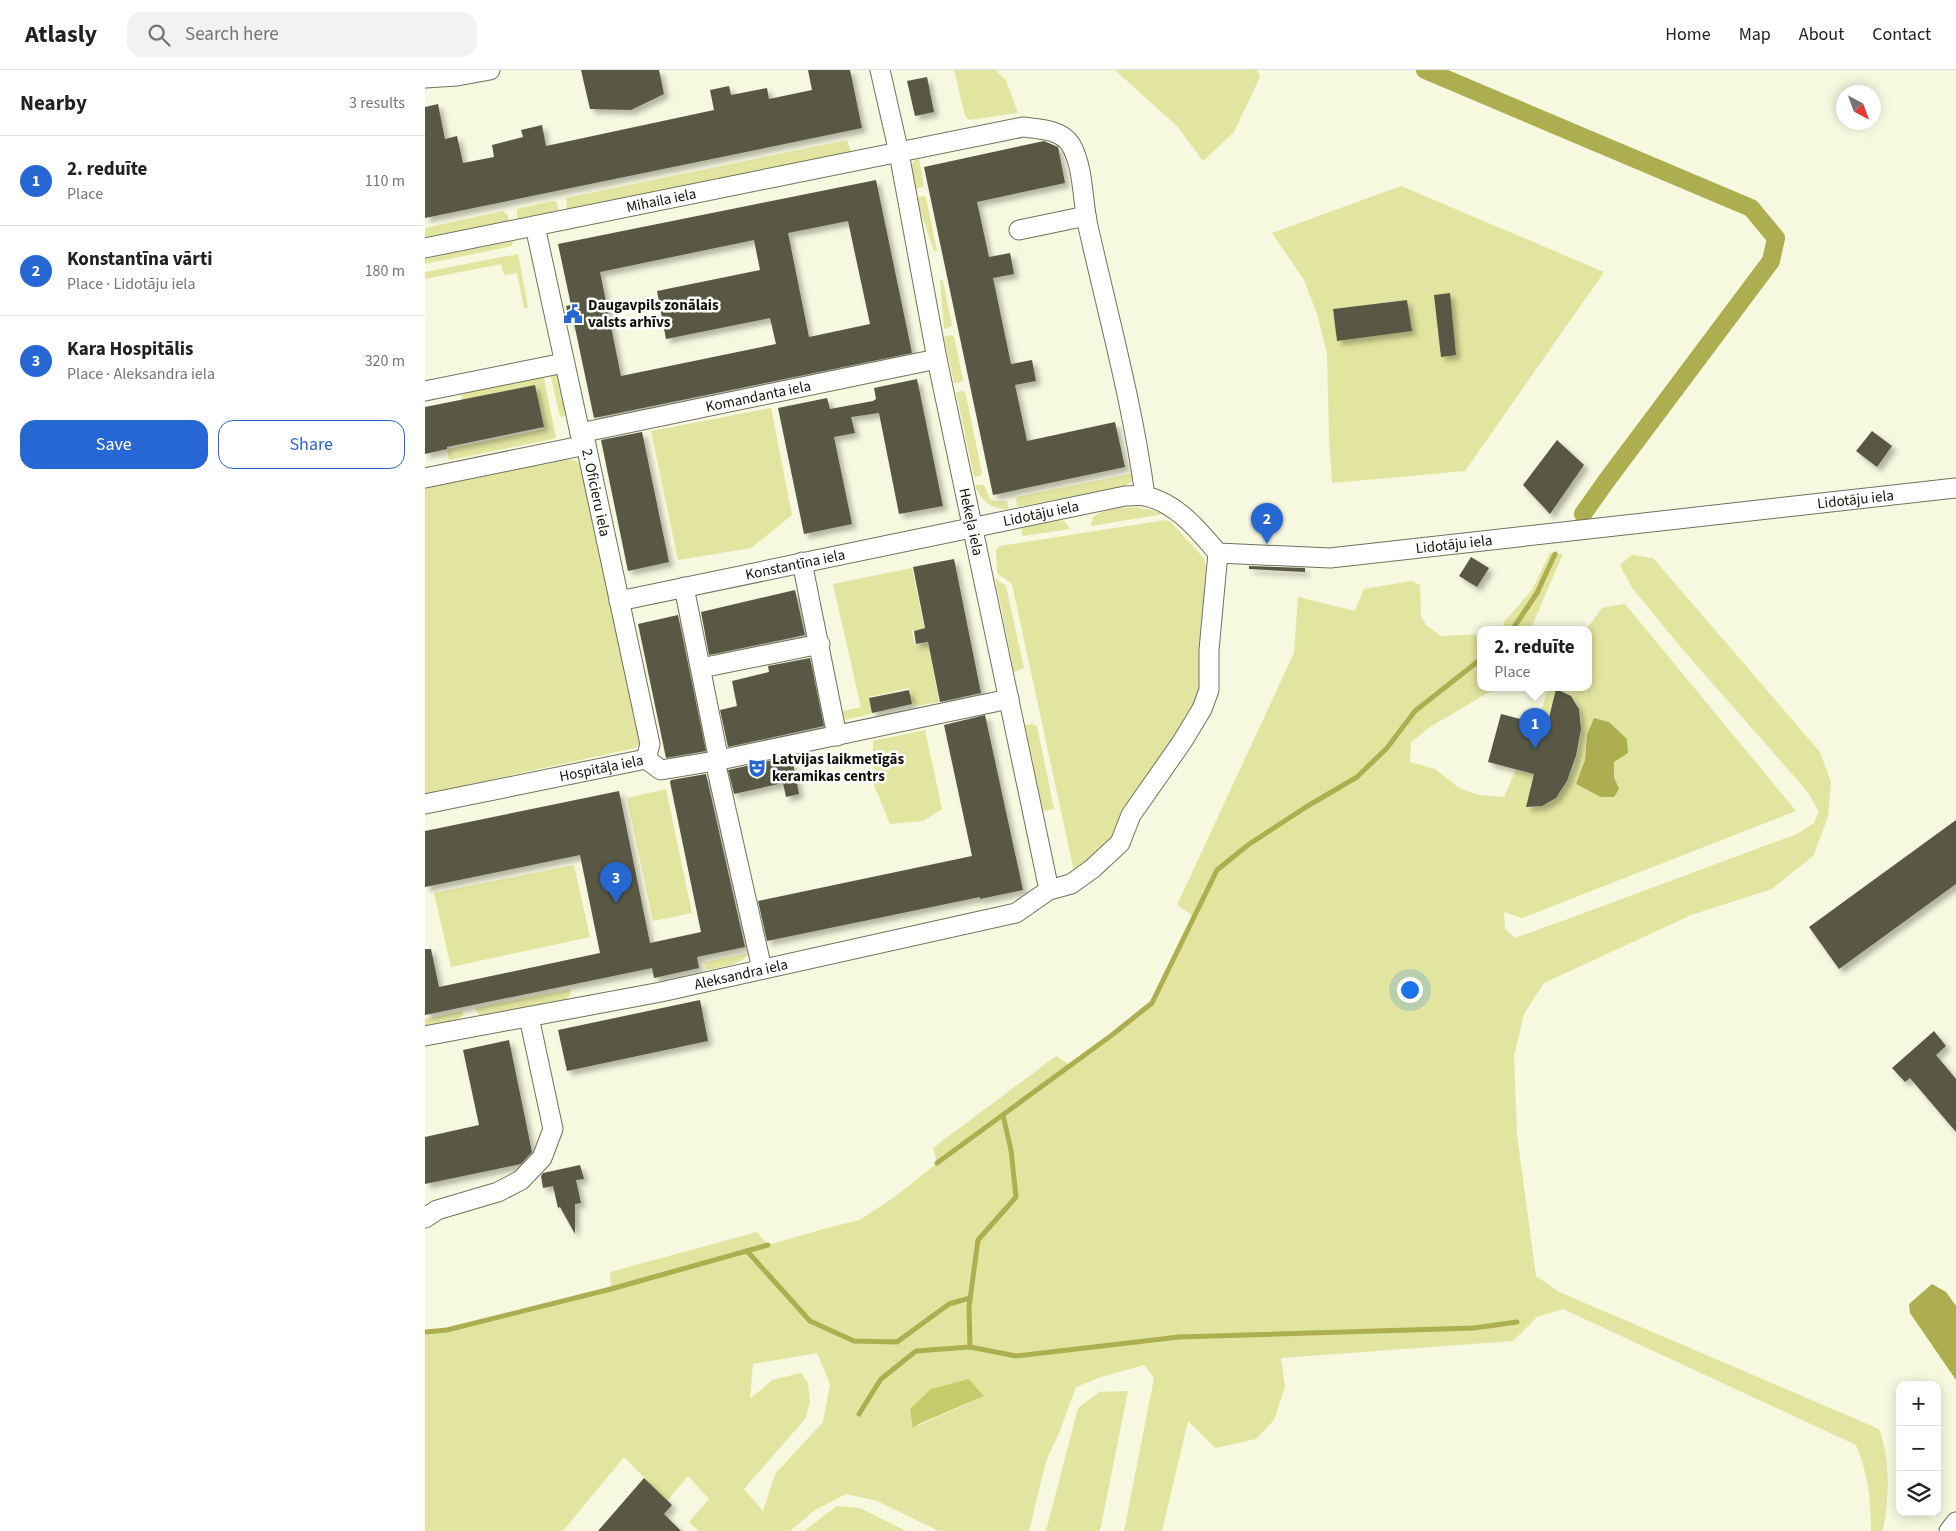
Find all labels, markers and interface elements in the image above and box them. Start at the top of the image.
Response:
search box [127,12,477,57]
text: Atlasly [25,17,97,52]
icon: search [145,21,173,49]
text: Search here [185,21,279,48]
text: Home [1665,22,1711,47]
text: Map [1739,22,1771,47]
text: About [1799,22,1844,47]
text: Contact [1872,22,1931,47]
north arrow [1836,85,1881,130]
text: Nearby [20,88,87,118]
text: 3 results [349,92,405,114]
text: 2. reduīte [67,156,147,183]
text: 1 [32,170,40,192]
text: 110 m [365,170,405,192]
text: Place [67,183,103,205]
street label: Mihaila iela [624,183,698,218]
text: Konstantīna vārti [67,246,212,273]
text: 2 [32,260,40,282]
text: 180 m [365,260,405,282]
text: Place · Lidotāju iela [67,273,195,295]
place label: Daugavpils zonālais valsts arhīvs [588,295,719,333]
public building icon: Daugavpils zonālais valsts arhīvs [562,303,584,325]
text: Kara Hospitālis [67,336,193,363]
text: 3 [32,350,40,372]
text: 320 m [365,350,405,372]
text: Place · Aleksandra iela [67,363,215,385]
street label: Komandanta iela [704,375,813,417]
button: Save [20,420,208,469]
button: Share [218,420,405,469]
street label: 2. Oficieru iela [577,447,616,539]
street label: Lidotāju iela [1816,485,1895,514]
street label: Hekeļa iela [954,486,989,558]
street label: Lidotāju iela [1001,495,1081,532]
pin: 2 [1251,503,1283,544]
street label: Lidotāju iela [1415,529,1493,559]
street label: Konstantīna iela [743,544,847,585]
popup [1477,626,1592,691]
text: 2. reduīte [1494,634,1575,661]
text: Place [1494,661,1530,683]
pin: 1 [1519,708,1551,749]
street label: Hospitāļa iela [557,749,645,787]
place label: Latvijas laikmetīgās keramikas centrs [772,749,904,787]
theatre icon: Latvijas laikmetīgās keramikas centrs [746,757,768,779]
pin: 3 [600,862,632,903]
street label: Aleksandra iela [692,954,790,995]
your location [1397,977,1423,1003]
map controls [1896,1381,1941,1516]
button: + [1896,1381,1941,1426]
button: − [1896,1426,1941,1471]
button: layers [1896,1471,1941,1516]

